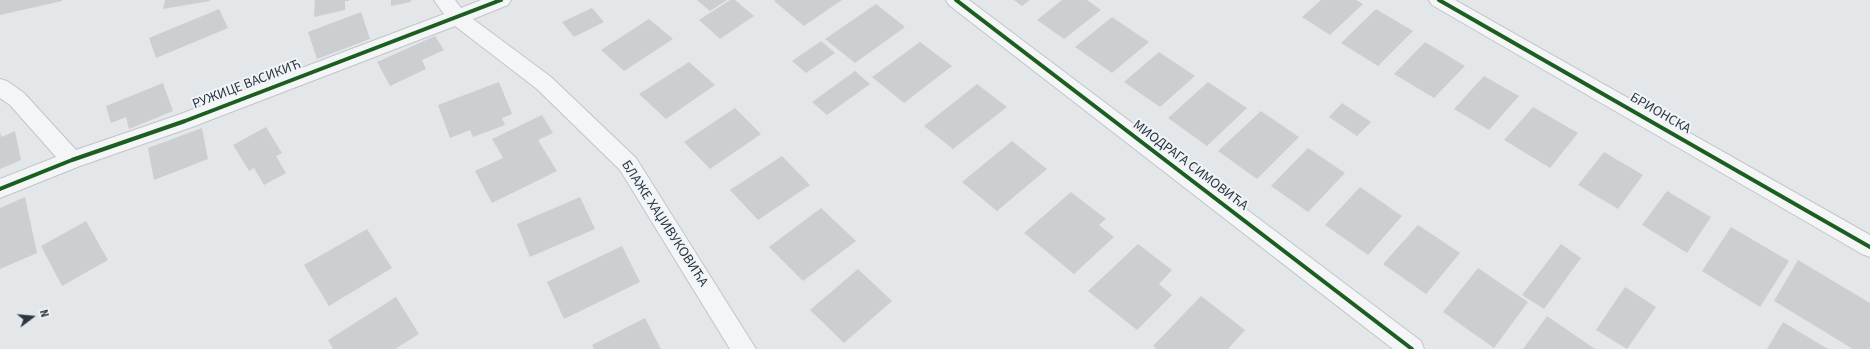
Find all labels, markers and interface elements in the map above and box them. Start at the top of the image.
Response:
street label: РУЖИЦЕ ВАСИКИЋ [190,57,304,113]
street label: БРИОНСКА [1627,90,1693,138]
street label: МИОДРАГА СИМОВИЋА [1129,117,1251,215]
street label: БЛАЖЕ ХАЏИВУКОВИЋА [617,158,711,290]
north arrow [12,297,52,337]
text: N [36,308,52,319]

